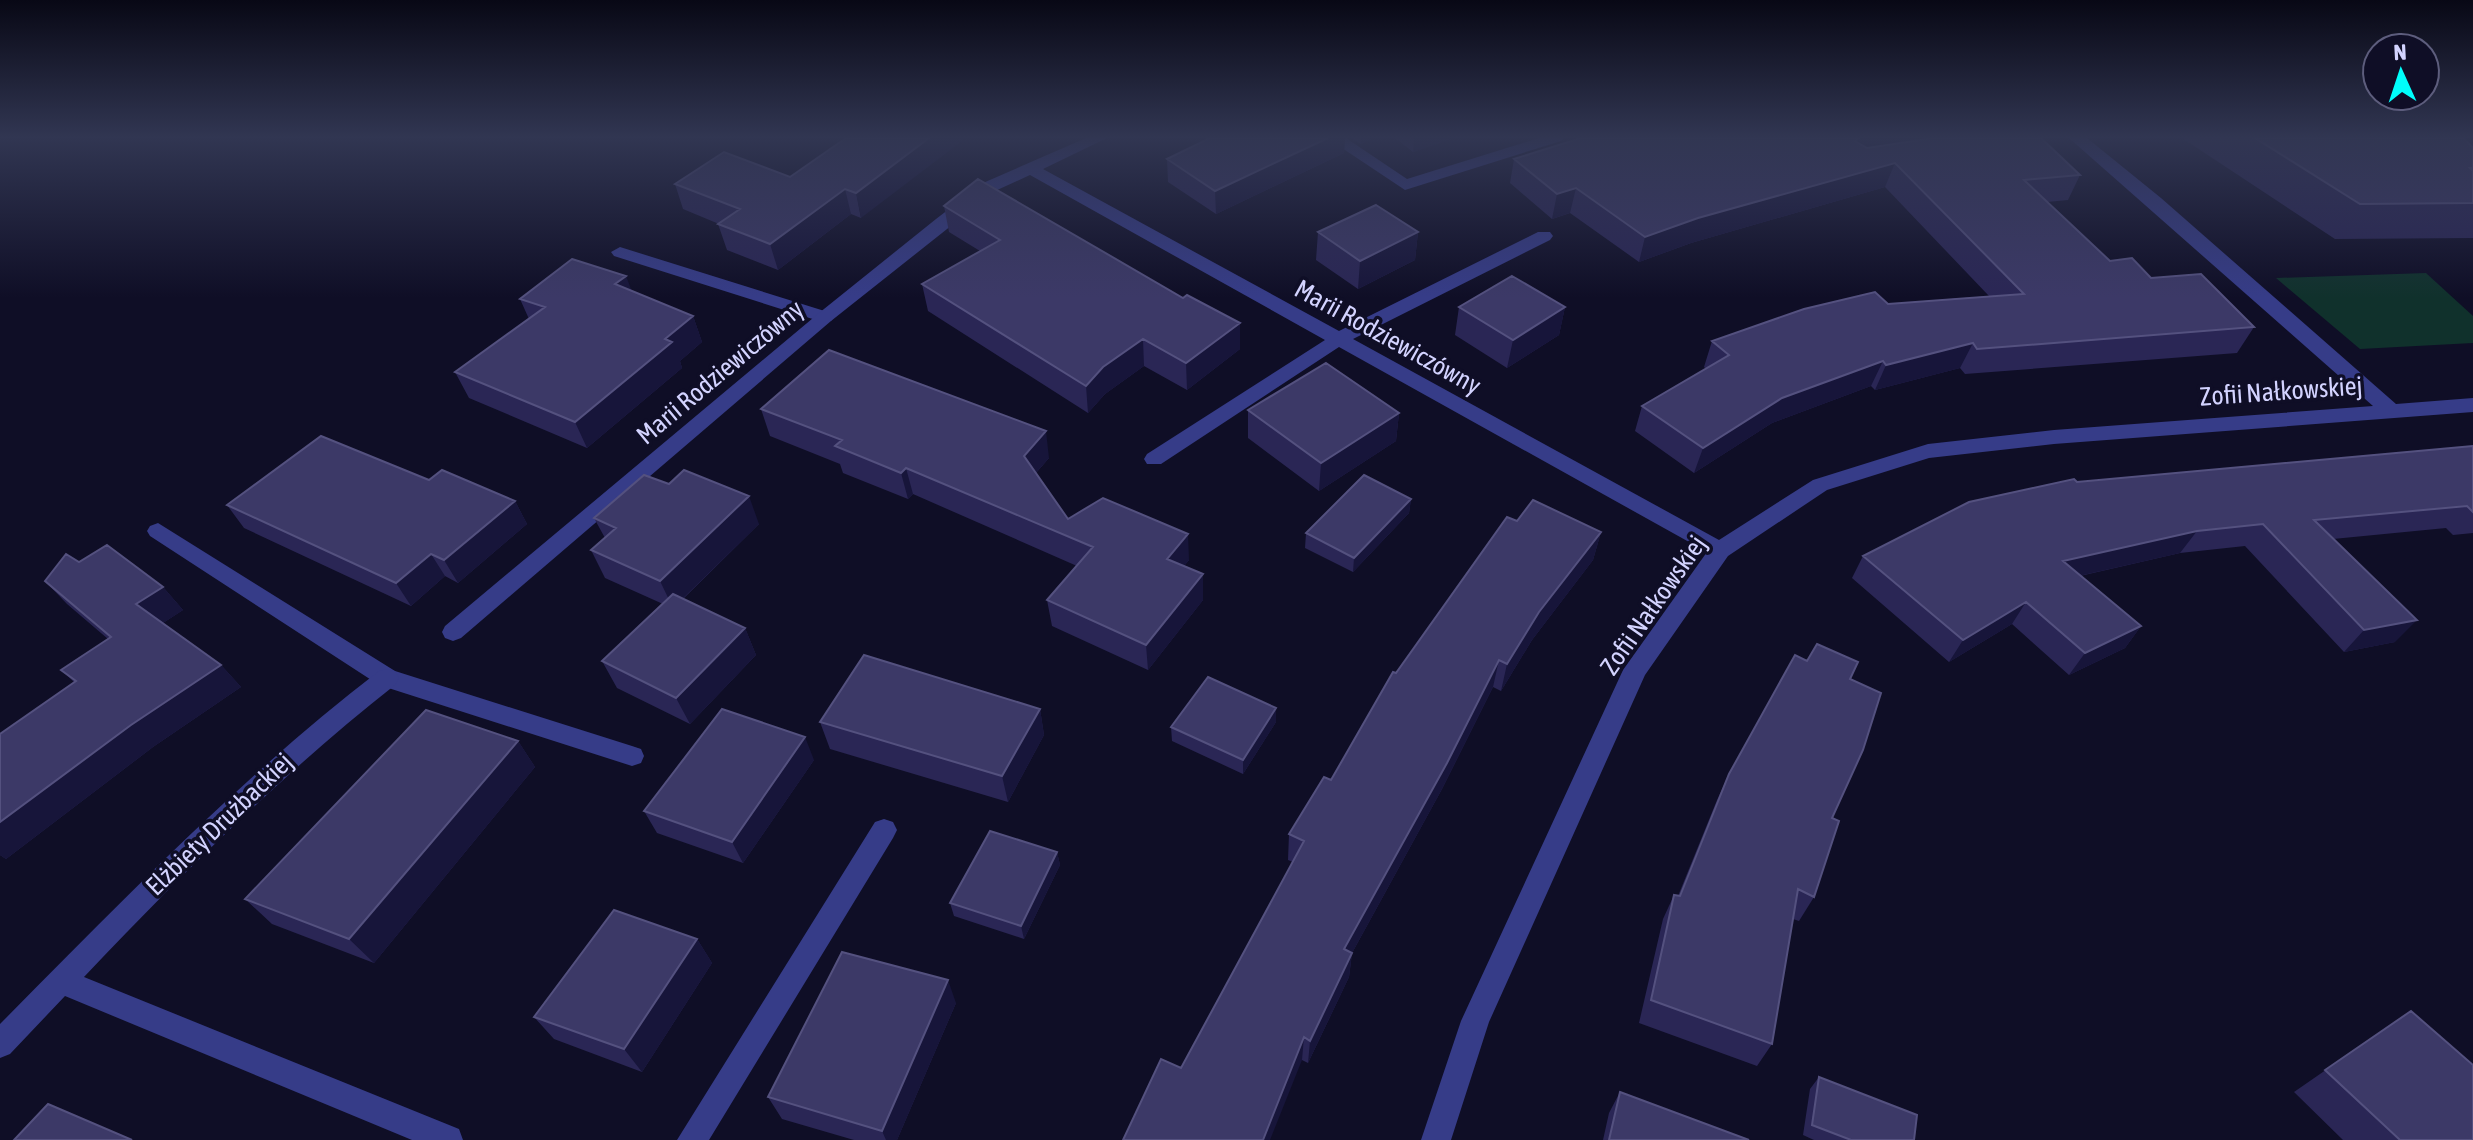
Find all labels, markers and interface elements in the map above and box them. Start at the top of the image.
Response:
north arrow [2361,32,2441,112]
text: N [2393,39,2407,65]
street label: Marii Rodziewiczówny [1290,273,1487,401]
street label: Marii Rodziewiczówny [631,293,810,450]
street label: Zofii Nałkowskiej [2199,370,2363,412]
street label: Zofii Nałkowskiej [1594,530,1712,680]
street label: Elżbiety Drużbackiej [140,747,298,901]

